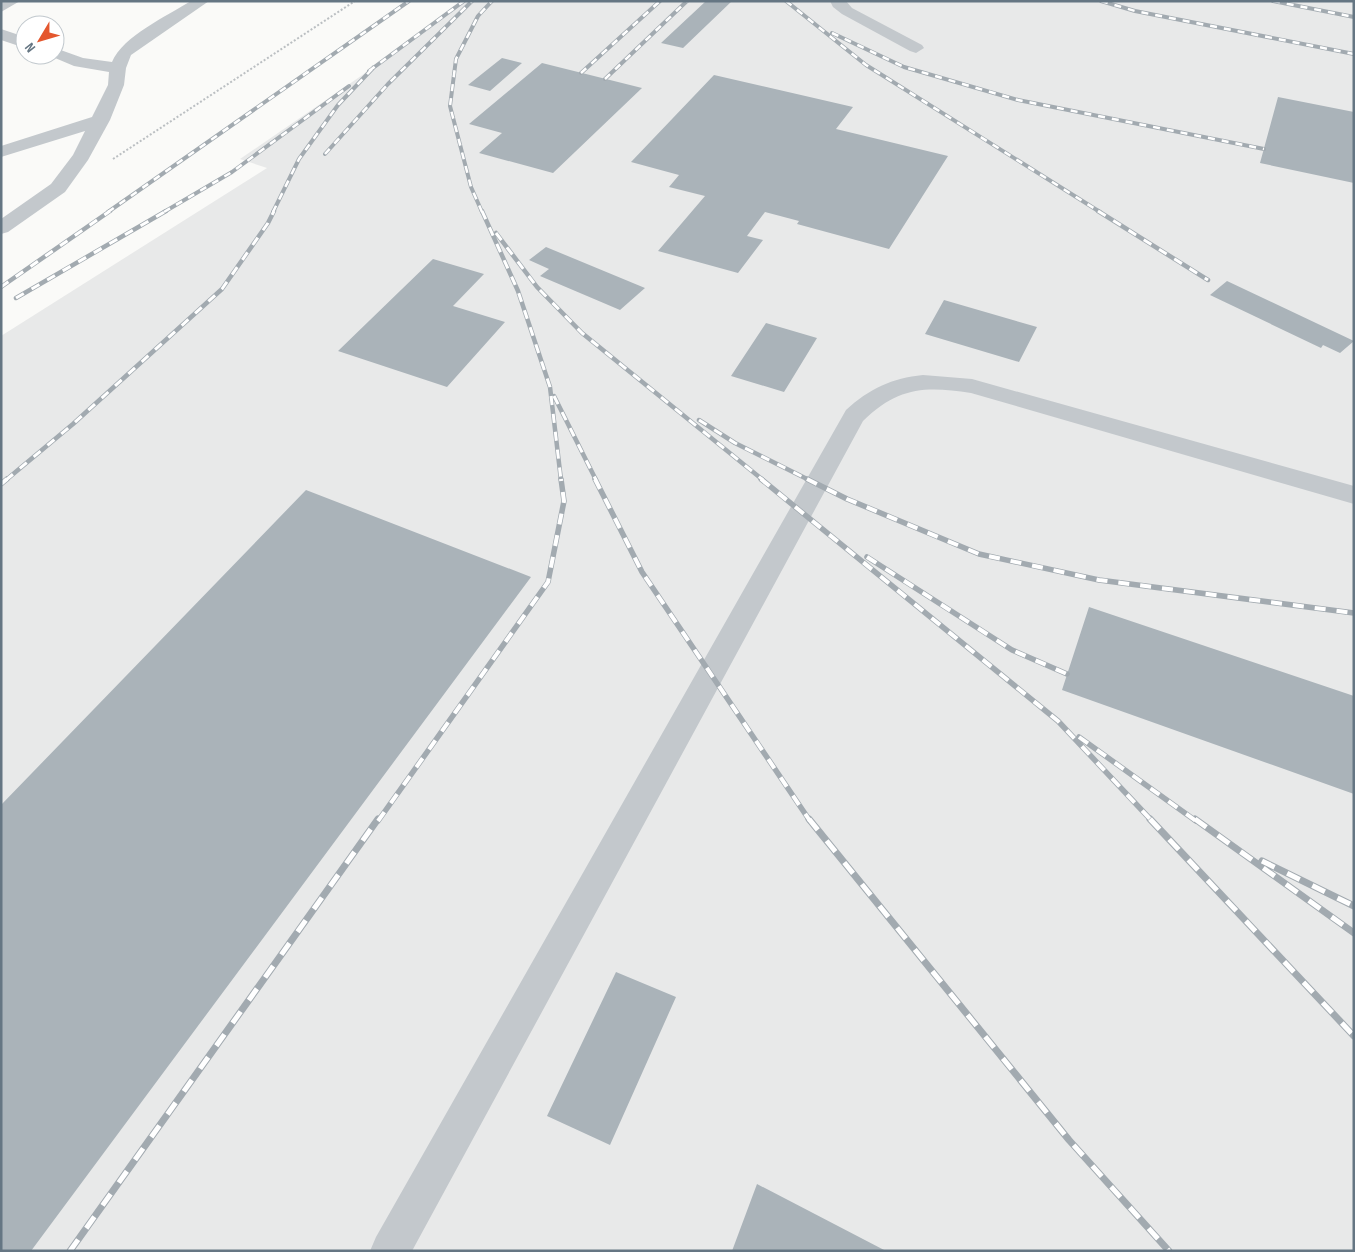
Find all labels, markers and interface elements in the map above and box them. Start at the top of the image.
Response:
north arrow [15,15,65,65]
text: N [21,40,39,56]

